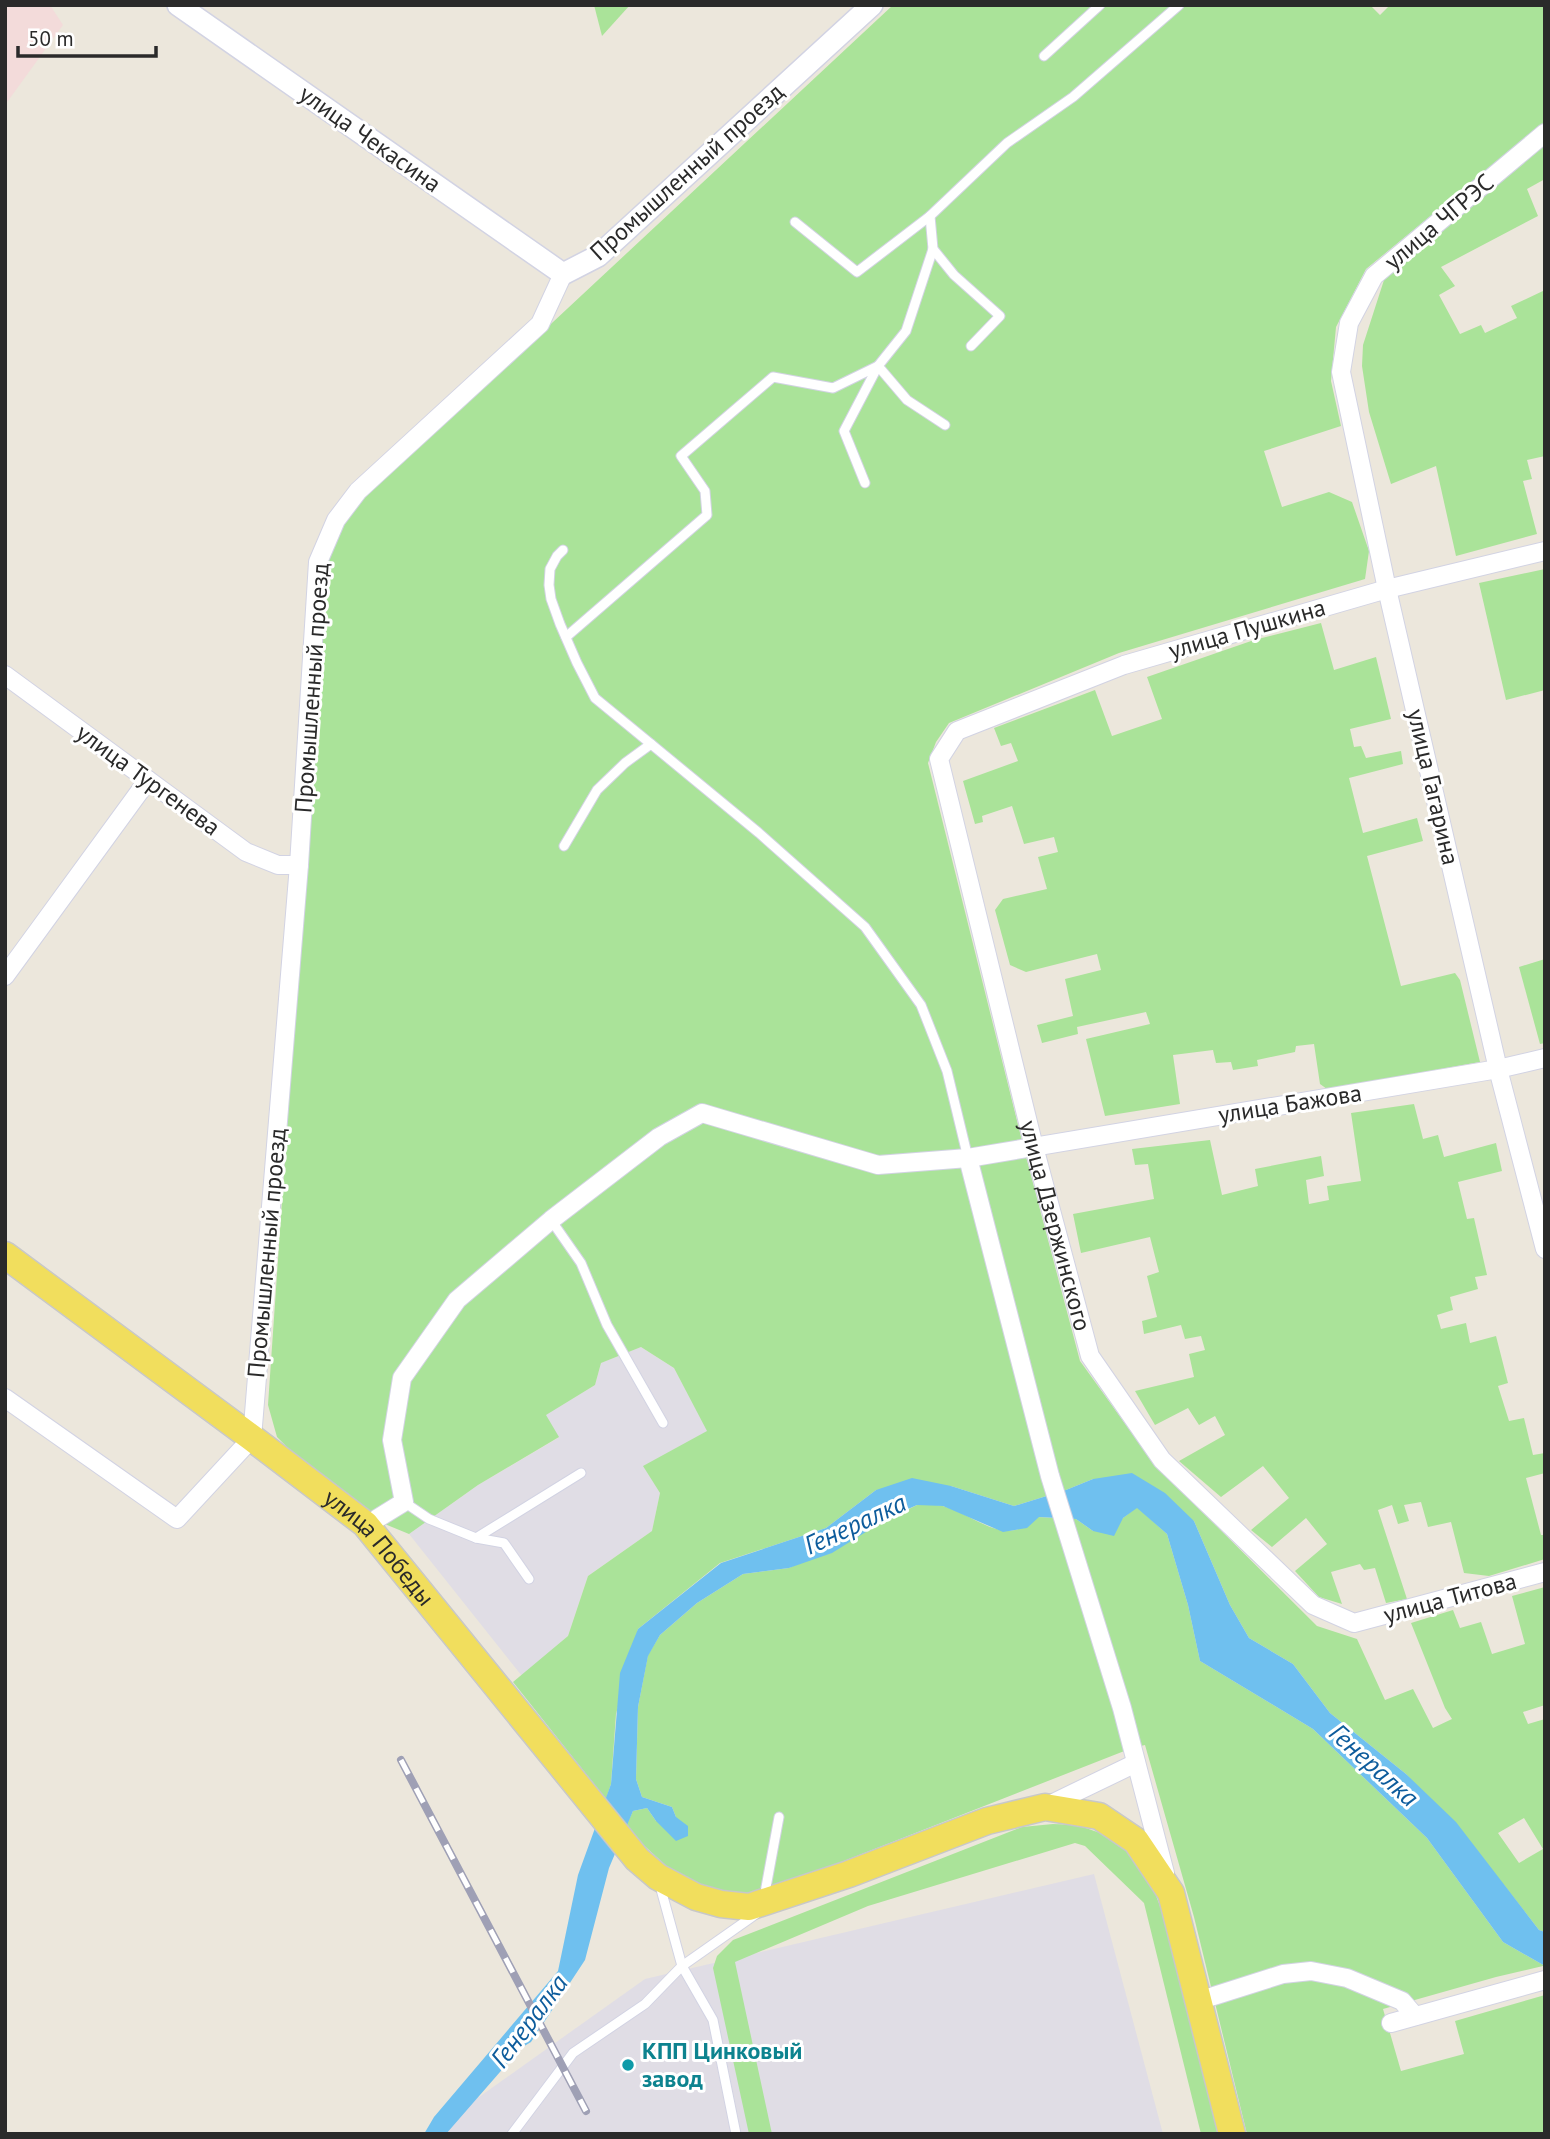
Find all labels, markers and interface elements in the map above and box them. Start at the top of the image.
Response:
scale bar [18,14,156,58]
text: 50 m [28,25,74,52]
street label: Промышленный проезд [583,76,790,267]
street label: улица Чекасина [293,78,447,199]
street label: улица ЧГРЭС [1378,167,1500,276]
street label: Промышленный проезд [287,562,336,814]
street label: улица Пушкина [1165,591,1329,666]
street label: улица Гагарина [1400,706,1466,868]
street label: улица Тургенева [70,717,227,842]
street label: улица Бажова [1216,1077,1364,1130]
street label: улица Дзержинского [1013,1117,1099,1334]
street label: Промышленный проезд [240,1127,293,1379]
street label: улица Победы [318,1482,441,1612]
water label: Генералка [799,1485,911,1561]
street label: улица Титова [1380,1565,1520,1630]
water label: Генералка [1323,1716,1426,1813]
water label: Генералка [483,1967,575,2074]
place label: КПП Цинковый завод [642,2035,802,2094]
marker: КПП Цинковый завод [620,2057,636,2073]

